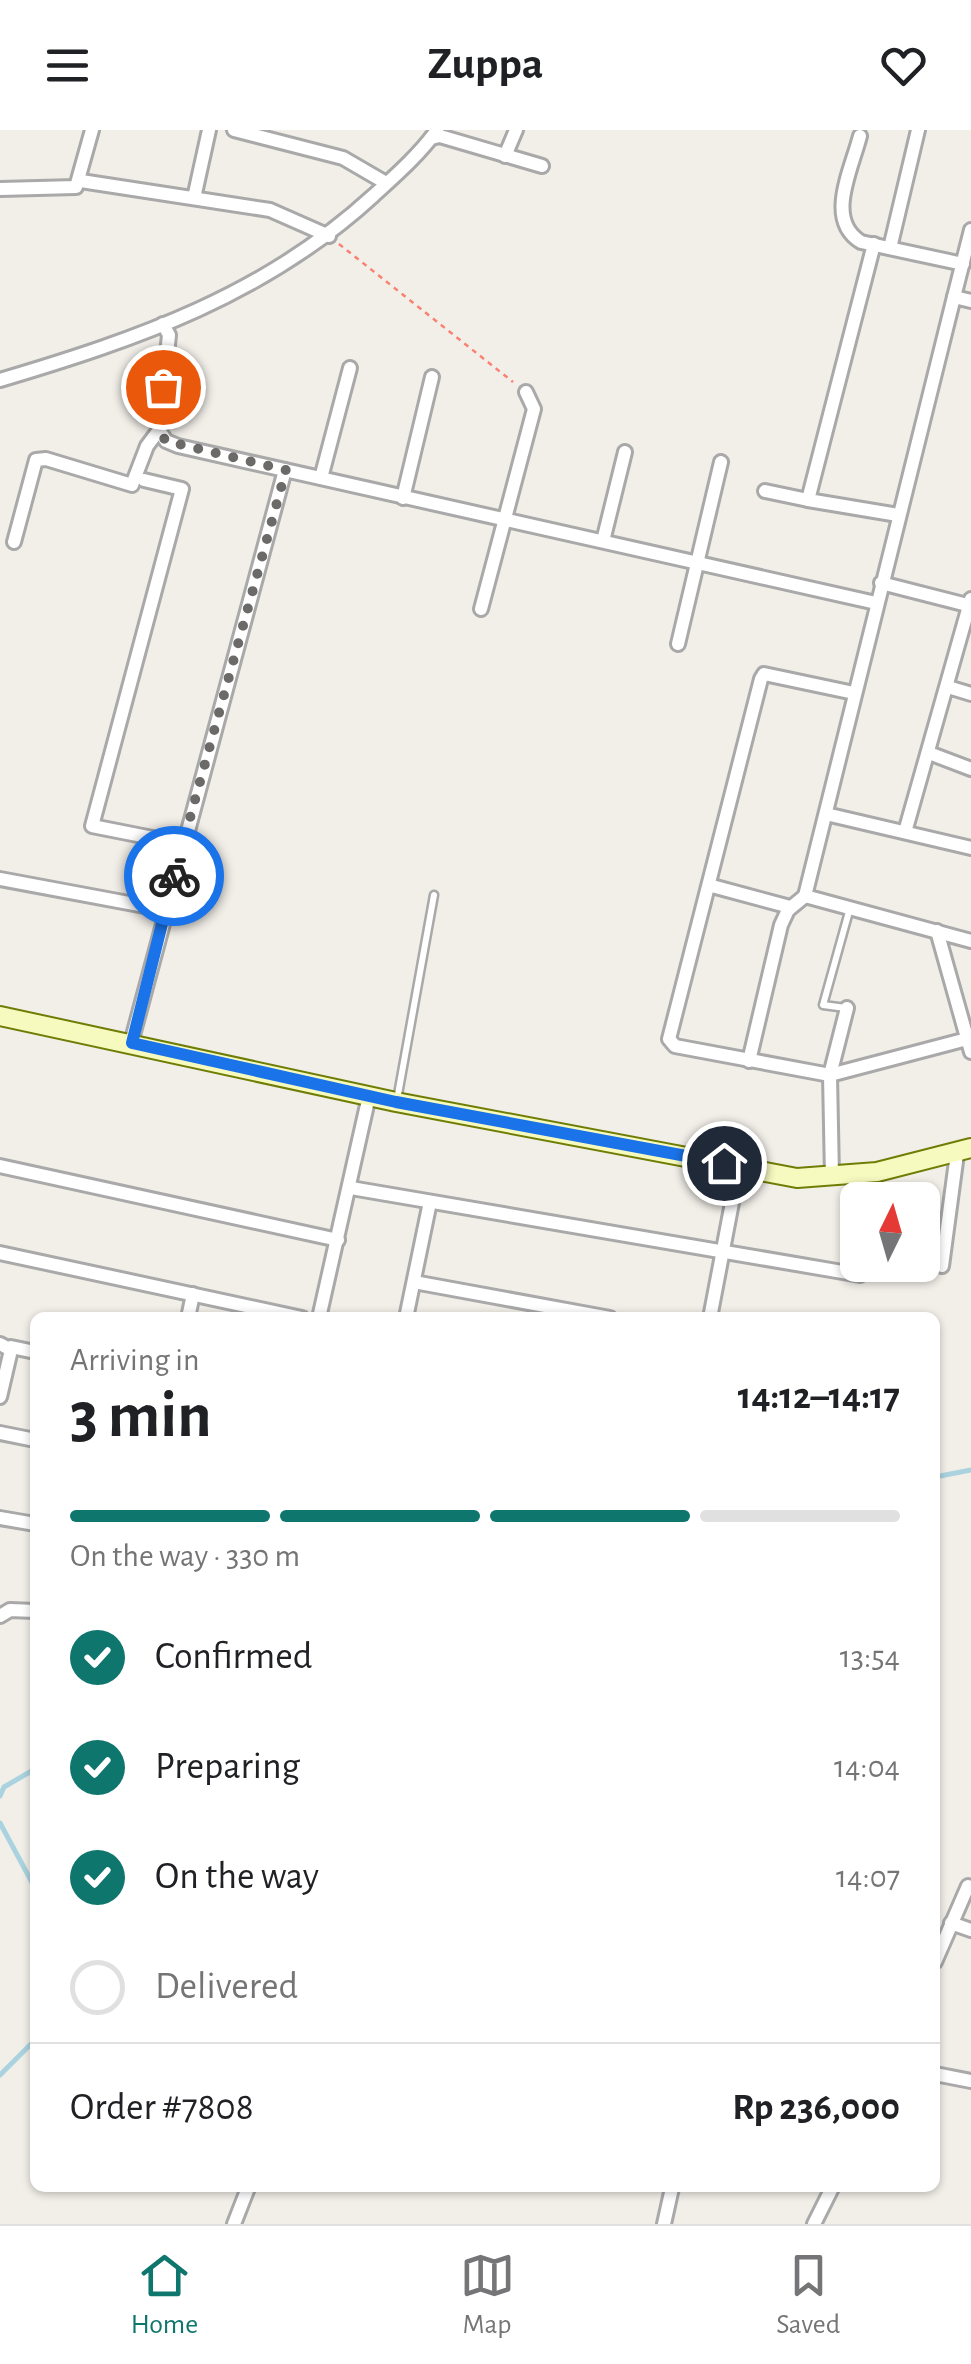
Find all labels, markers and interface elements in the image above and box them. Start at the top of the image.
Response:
icon: menu [40,38,95,93]
icon: heart [876,38,931,93]
text: Zuppa [428,42,543,87]
pin [121,345,206,430]
icon: bag [136,360,191,415]
courier [124,826,224,926]
icon: bike [147,849,202,904]
pin [682,1121,767,1206]
icon: home [697,1136,752,1191]
north arrow [840,1182,940,1282]
map controls [840,1182,940,1282]
text: Arriving in [70,1344,199,1376]
text: 14:12–14:17 [738,1378,900,1416]
text: 3 min [70,1384,212,1449]
text: On the way · 330 m [70,1540,300,1572]
icon: check [70,1630,125,1685]
text: Confirmed [155,1638,312,1676]
text: 13:54 [840,1641,900,1673]
icon: check [70,1740,125,1795]
text: Preparing [155,1748,300,1786]
text: 14:04 [834,1751,900,1783]
icon: check [70,1850,125,1905]
text: On the way [155,1858,319,1896]
text: 14:07 [836,1861,900,1893]
text: Delivered [155,1968,298,2006]
text: Order #7808 [70,2089,254,2127]
text: Rp 236,000 [732,2089,900,2127]
tab: Home [131,2248,198,2342]
tab: Map [460,2248,515,2342]
tab: Saved [776,2248,840,2342]

